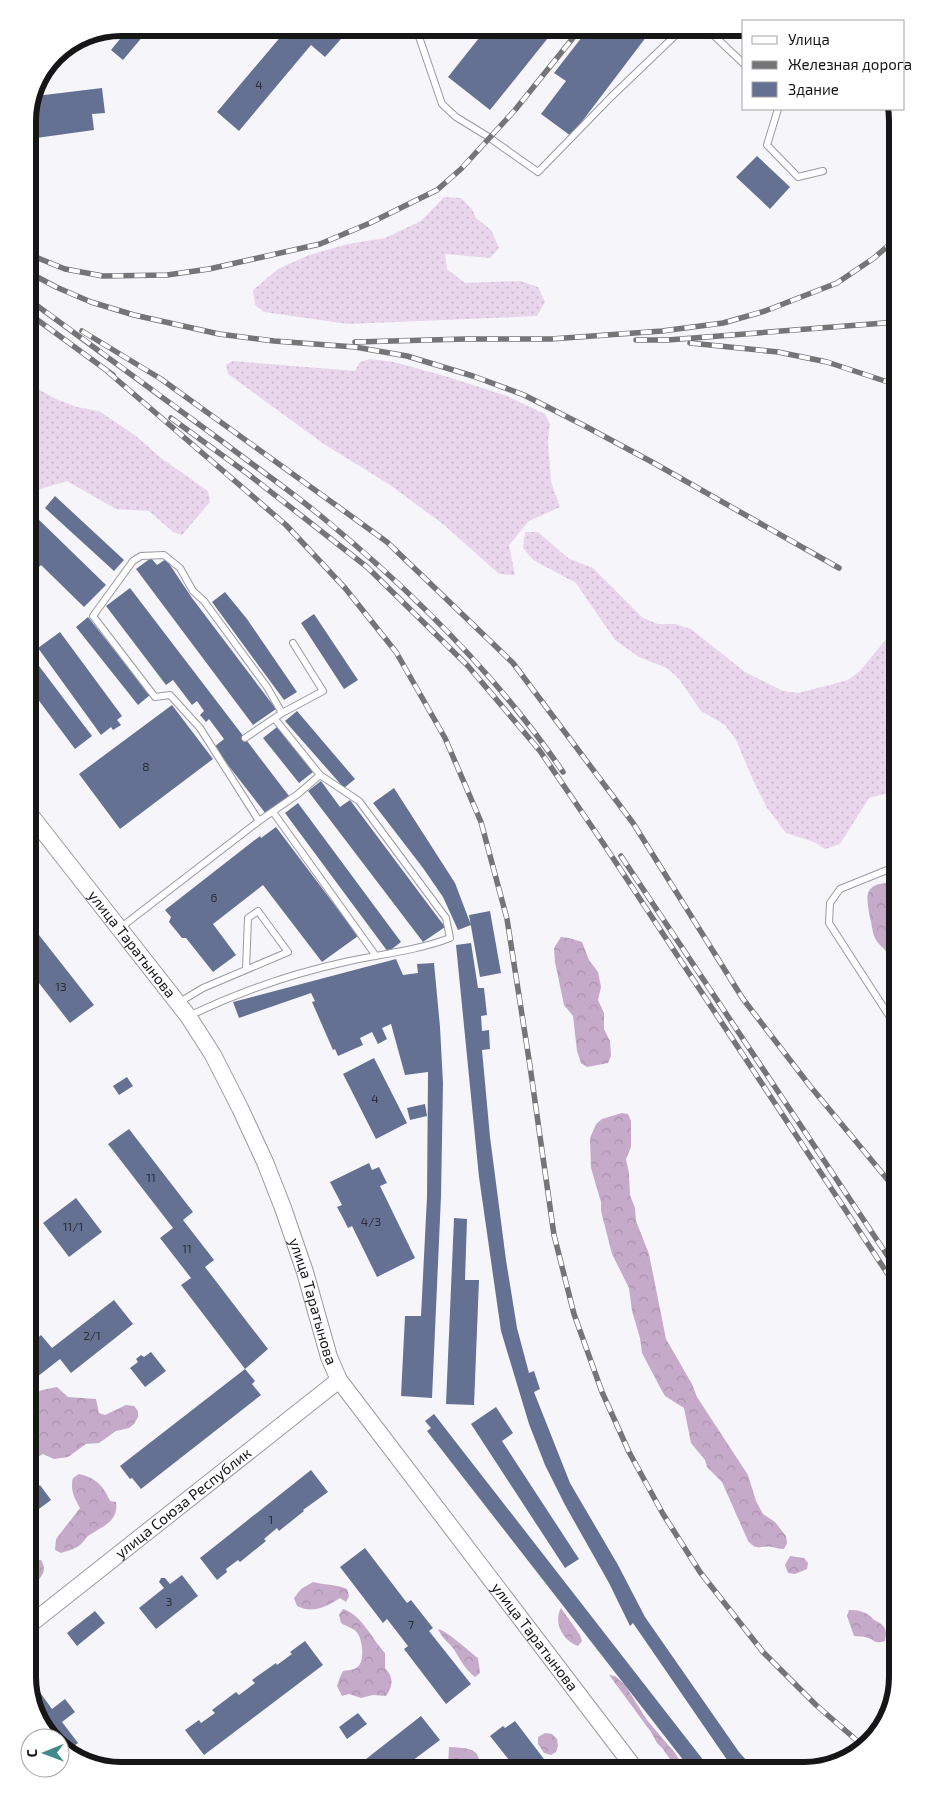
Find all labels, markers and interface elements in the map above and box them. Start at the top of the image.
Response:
legend [742,20,905,110]
text: Улица [788,30,830,48]
text: Железная дорога [788,55,912,73]
house number: 4 [255,77,263,91]
text: Здание [788,80,839,98]
house number: 8 [142,759,150,773]
street label: улица Таратынова [84,886,180,1001]
house number: 6 [211,890,218,904]
house number: 13 [55,979,67,993]
house number: 4 [371,1091,379,1105]
house number: 11 [146,1170,156,1184]
house number: 4/3 [361,1214,381,1228]
house number: 11/1 [63,1219,83,1233]
street label: улица Таратынова [285,1235,341,1367]
house number: 11 [182,1241,192,1255]
house number: 2/1 [83,1328,101,1342]
street label: улица Союза Республик [111,1443,254,1562]
house number: 1 [269,1512,273,1526]
street label: улица Таратынова [488,1579,582,1694]
house number: 3 [166,1594,172,1608]
house number: 7 [408,1617,414,1631]
north arrow [20,1728,70,1778]
text: С [23,1749,40,1758]

